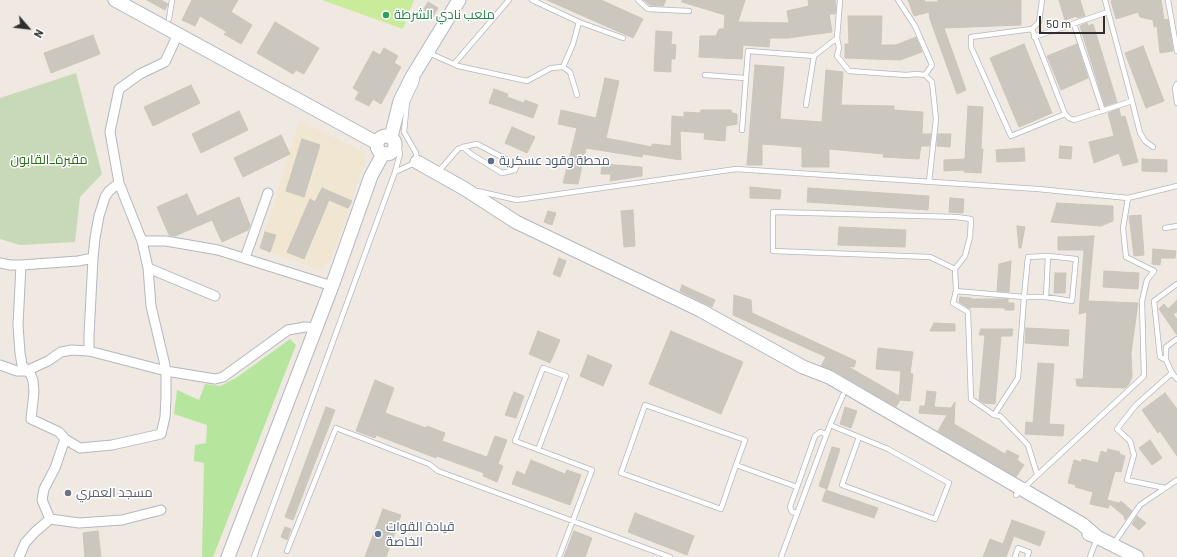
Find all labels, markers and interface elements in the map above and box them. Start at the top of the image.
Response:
place label: ملعب نادي الشرطة [394,7,495,23]
north arrow [8,8,48,48]
scale bar [1041,8,1107,34]
marker: ملعب نادي الشرطة [381,10,391,20]
text: 50 m [1046,16,1071,30]
text: N [32,28,46,40]
park label: مقبرة_القابون [10,152,88,168]
place label: محطة وقود عسكرية [499,153,610,169]
marker: محطة وقود عسكرية [486,156,496,166]
place label: مسجد العمري [76,485,153,501]
marker: مسجد العمري [63,488,73,498]
place label: قيادة القوات الخاصة [386,519,455,550]
marker: قيادة القوات الخاصة [373,529,383,539]

